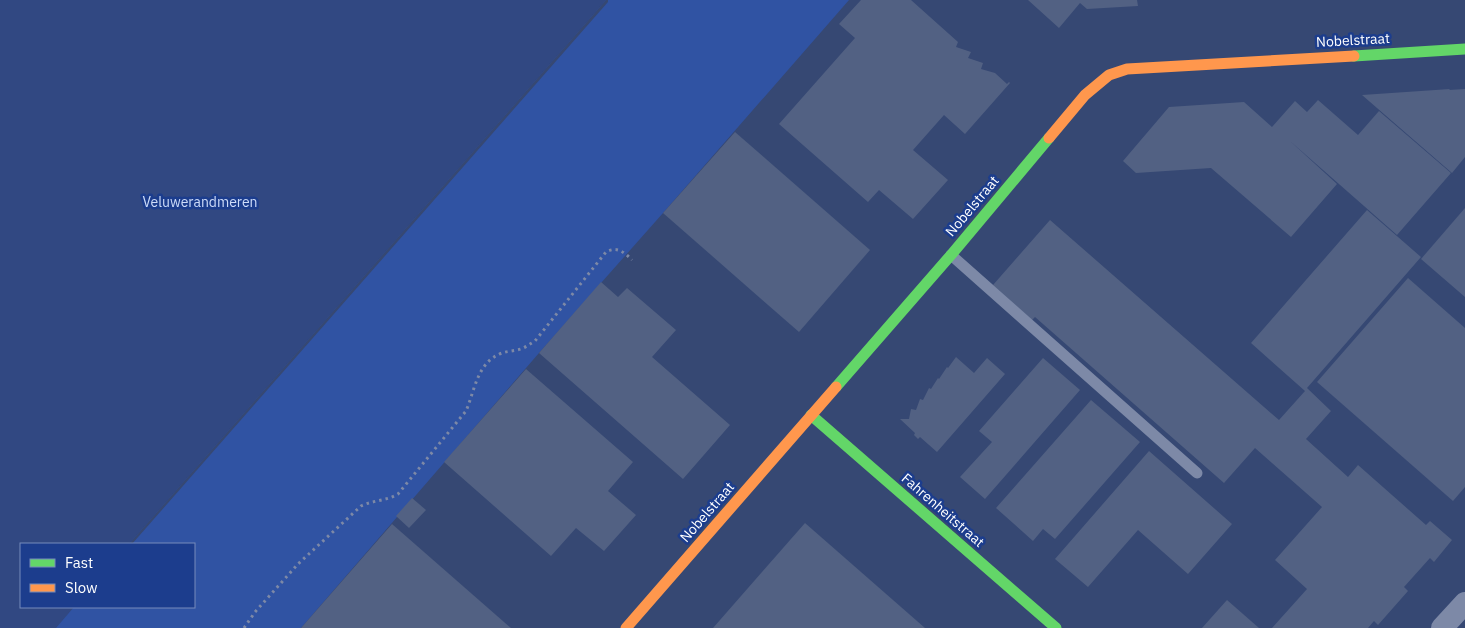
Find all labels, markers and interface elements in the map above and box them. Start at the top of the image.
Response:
street label: Nobelstraat [1316,29,1390,51]
street label: Nobelstraat [941,172,1003,240]
park label: Veluwerandmeren [142,193,258,211]
street label: Fahrenheitstraat [898,469,988,551]
street label: Nobelstraat [676,478,738,546]
legend [20,543,195,608]
text: Fast [65,553,93,572]
text: Slow [65,578,98,597]

